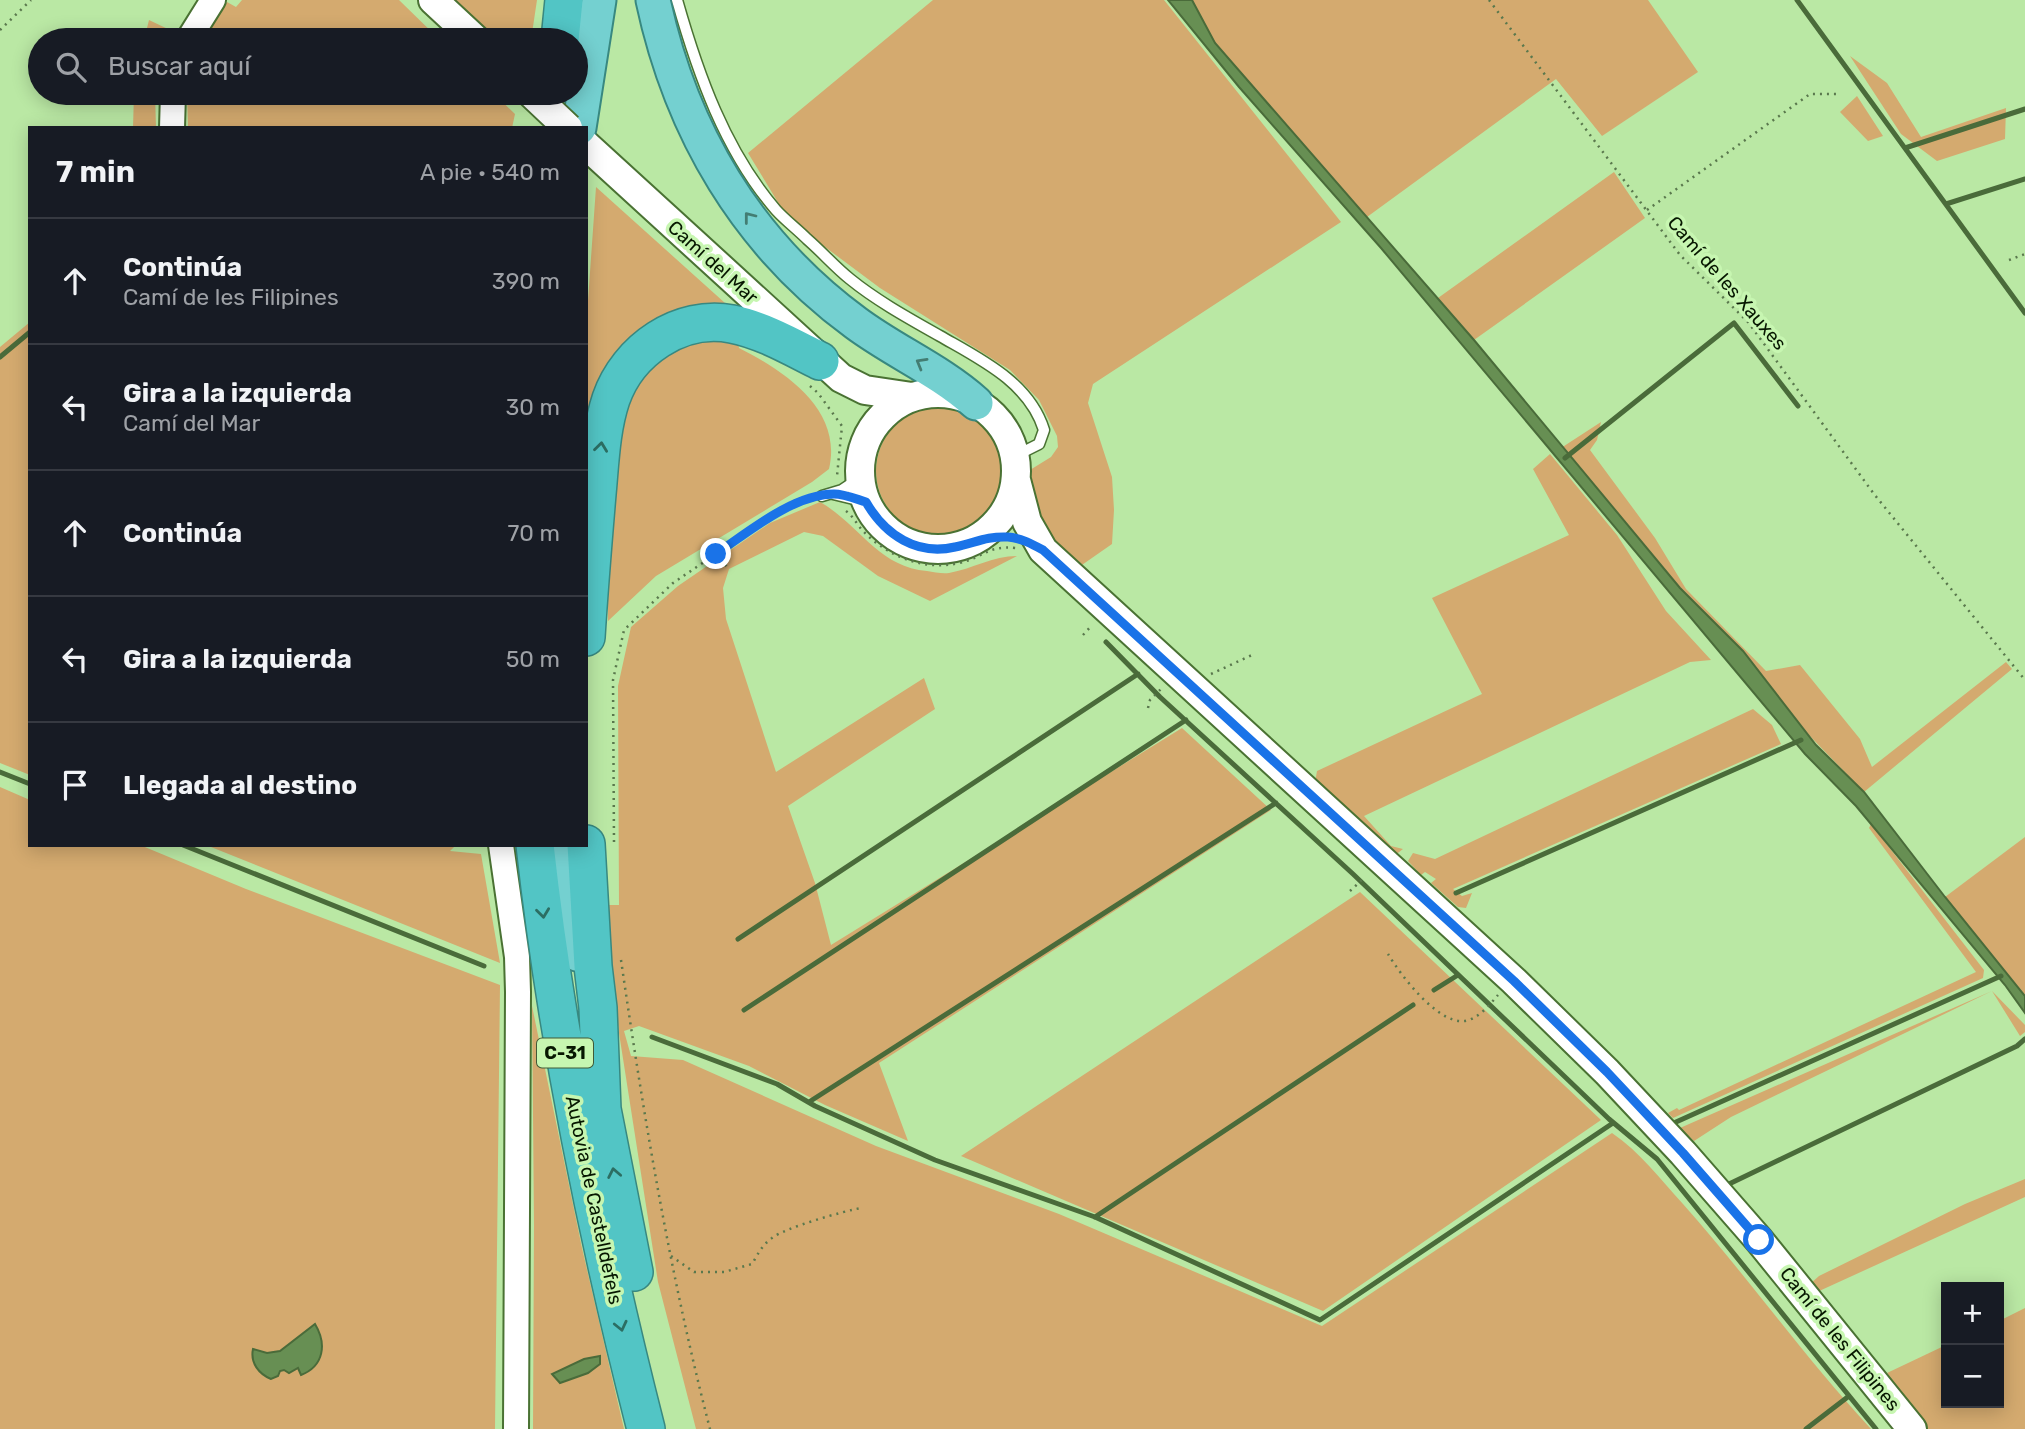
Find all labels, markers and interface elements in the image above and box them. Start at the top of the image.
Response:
search box [28,28,588,105]
icon: search [52,48,90,86]
text: Buscar aquí [108,51,250,82]
text: 7 min [56,154,135,190]
text: A pie · 540 m [420,158,560,186]
street label: Camí de les Xauxes [1663,211,1791,355]
one-way arrow [745,212,758,224]
street label: Camí del Mar [663,216,763,309]
text: Continúa [123,252,242,283]
icon: ahead [56,262,94,300]
text: 390 m [492,267,560,295]
text: Camí de les Filipines [123,283,339,311]
one-way arrow [916,358,928,371]
text: Gira a la izquierda [123,378,352,409]
icon: left [56,388,94,426]
text: 30 m [505,393,560,421]
text: Camí del Mar [123,409,260,437]
one-way arrow [594,441,609,453]
icon: ahead [56,514,94,552]
text: Continúa [123,518,242,549]
text: 70 m [508,519,560,547]
route end [700,538,731,569]
icon: left [56,640,94,678]
text: Gira a la izquierda [123,644,352,675]
text: 50 m [506,645,560,673]
icon: arrive [56,766,94,804]
text: Llegada al destino [123,770,357,801]
one-way arrow [536,907,551,919]
road number: C-31 [537,1038,593,1068]
street label: Autovia de Castelldefels [561,1093,627,1307]
one-way arrow [608,1167,623,1179]
route start [1743,1224,1774,1255]
street label: Camí de les Filipines [1775,1263,1905,1415]
map controls [1941,1282,2004,1408]
button: + [1941,1282,2004,1345]
one-way arrow [613,1320,627,1332]
button: − [1941,1345,2004,1408]

